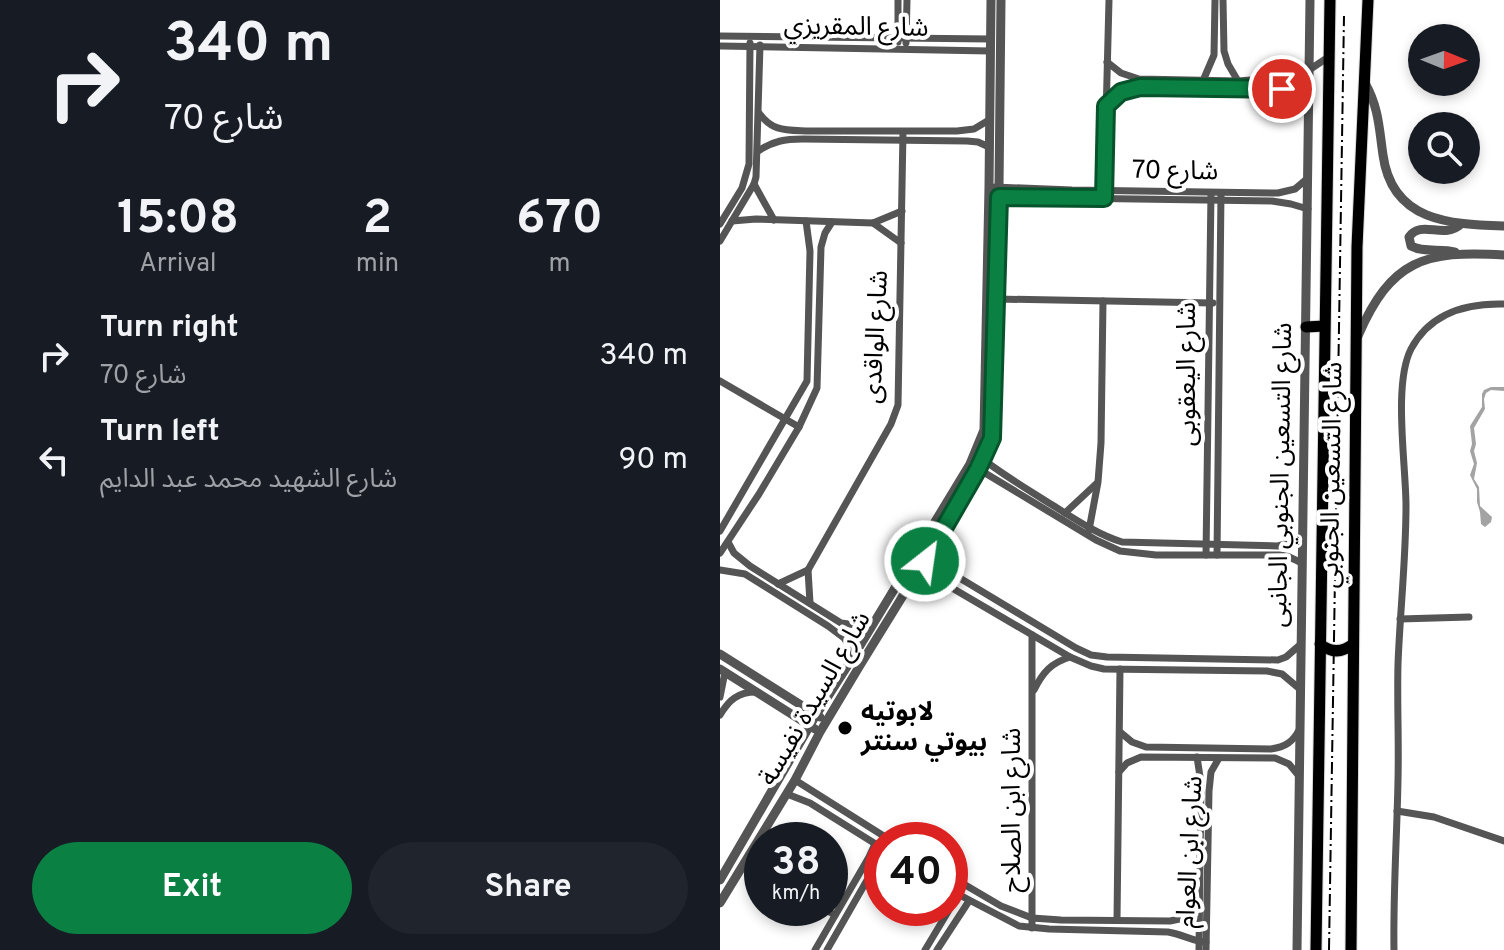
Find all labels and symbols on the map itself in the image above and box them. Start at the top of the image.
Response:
street label: شارع المقريزي [783,10,929,47]
north arrow [1408,24,1480,96]
pin [1248,55,1316,123]
street label: شارع 70 [1132,155,1218,189]
street label: شارع الواقدى [857,270,897,404]
street label: شارع اليعقوبى [1172,302,1205,446]
street label: شارع التسعين الجنوبي الجانبى [1263,322,1302,628]
street label: شارع التسعين الجنوبي [1315,361,1353,589]
position arrow [883,519,967,603]
street label: شارع السيدة نفيسة [753,606,879,792]
place label: لابوتيه بيوتي سنتر [860,697,987,762]
marker: لابوتيه بيوتي سنتر [836,719,854,737]
street label: شارع ابن الصلاح [997,728,1030,892]
street label: شارع ابن العوام [1171,775,1212,929]
speed limit sign: 40 [864,822,968,926]

